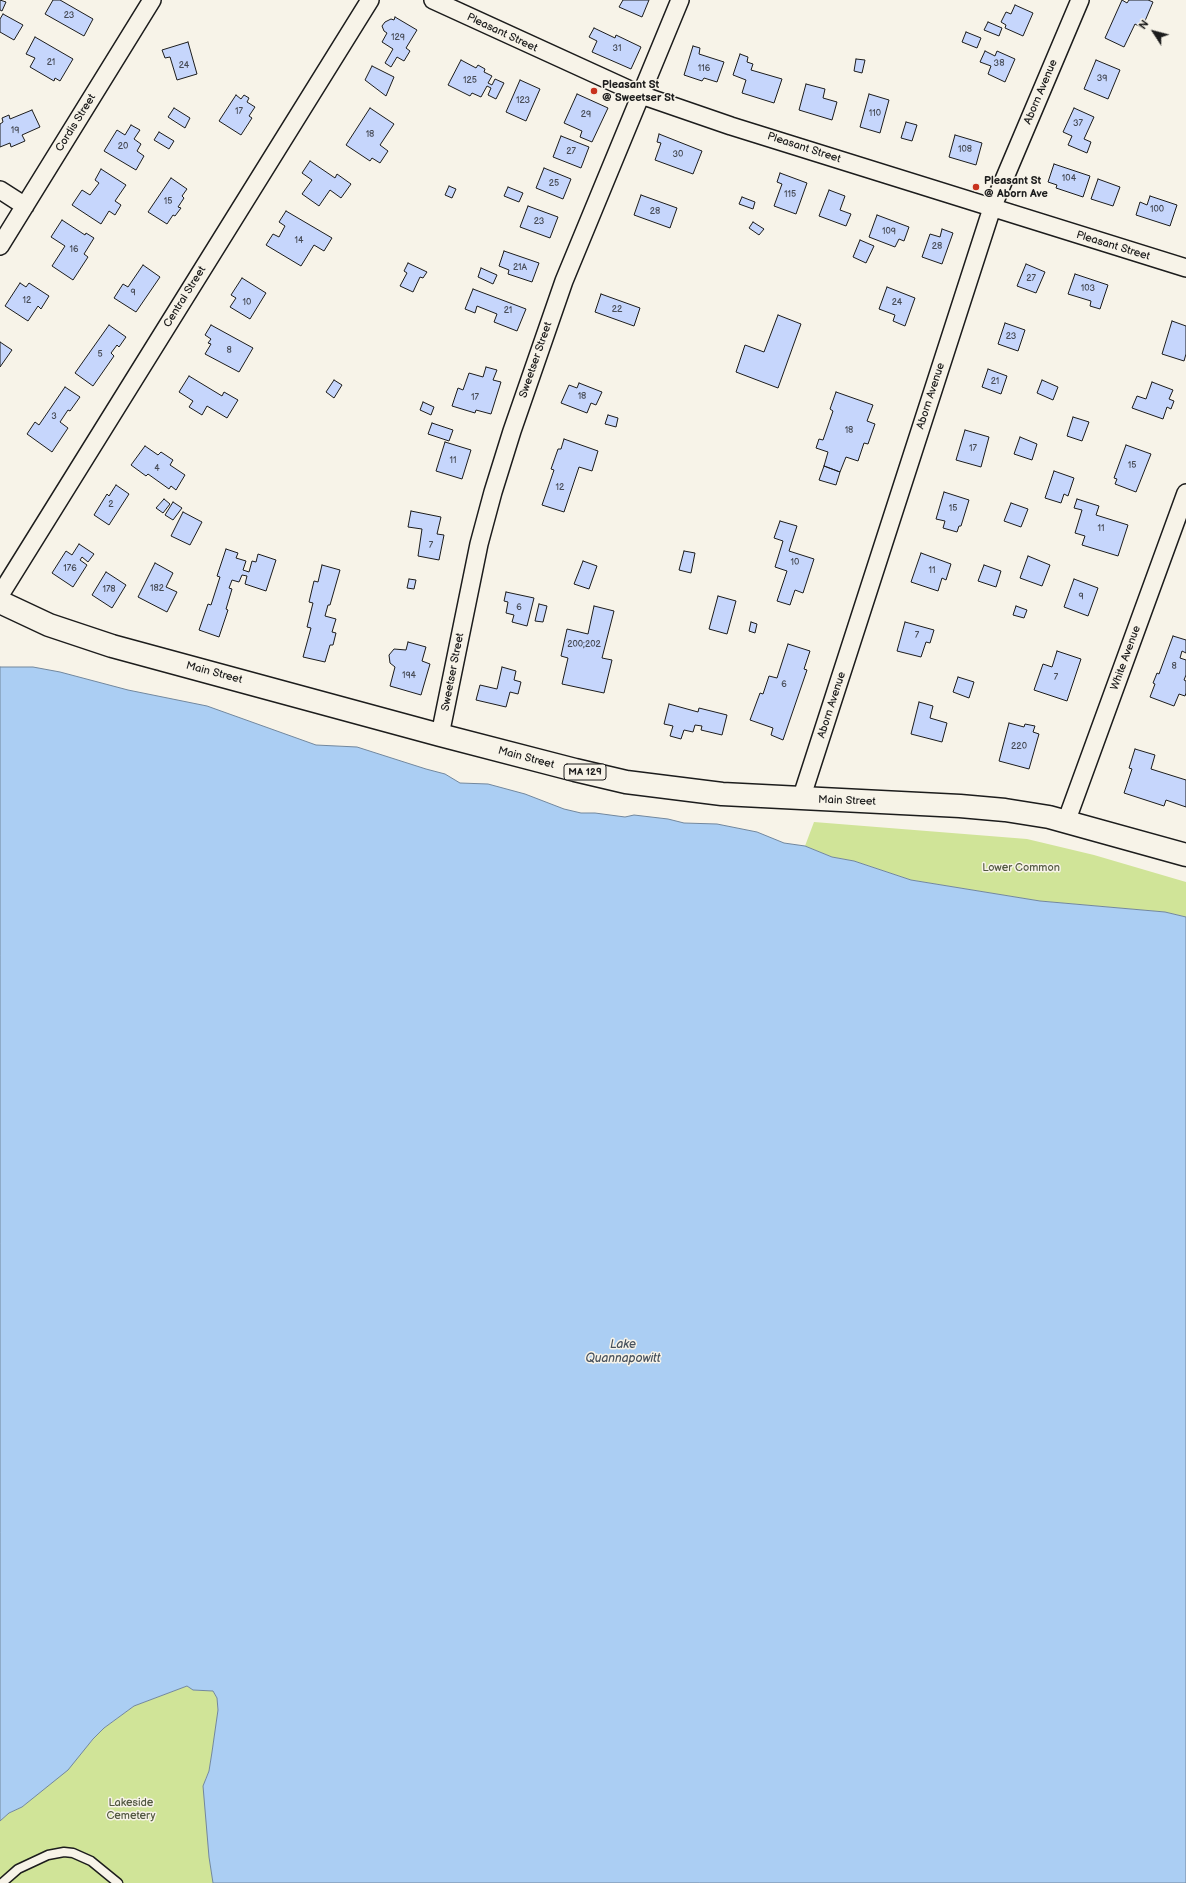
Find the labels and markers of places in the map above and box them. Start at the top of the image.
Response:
place label: Pleasant St @ Sweetser St [602,78,675,104]
marker: Pleasant St @ Sweetser St [589,86,599,96]
place label: Pleasant St @ Aborn Ave [984,174,1048,200]
marker: Pleasant St @ Aborn Ave [971,182,981,192]

